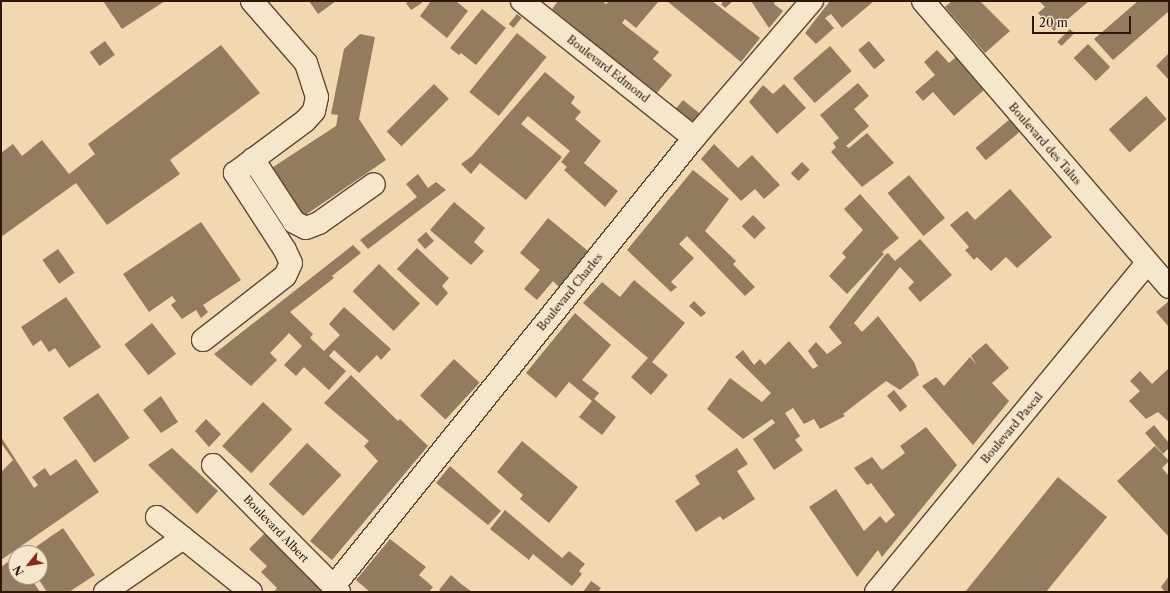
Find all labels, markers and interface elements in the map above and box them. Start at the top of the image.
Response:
scale bar [1034,8,1133,34]
text: 20 m [1039,15,1068,30]
street label: Boulevard Edmond [564,33,652,105]
street label: Boulevard des Talus [1006,100,1084,188]
street label: Boulevard Charles [535,251,605,333]
street label: Boulevard Pascal [978,390,1046,466]
street label: Boulevard Albert [240,493,312,565]
north arrow [8,545,48,585]
text: N [10,563,27,578]

